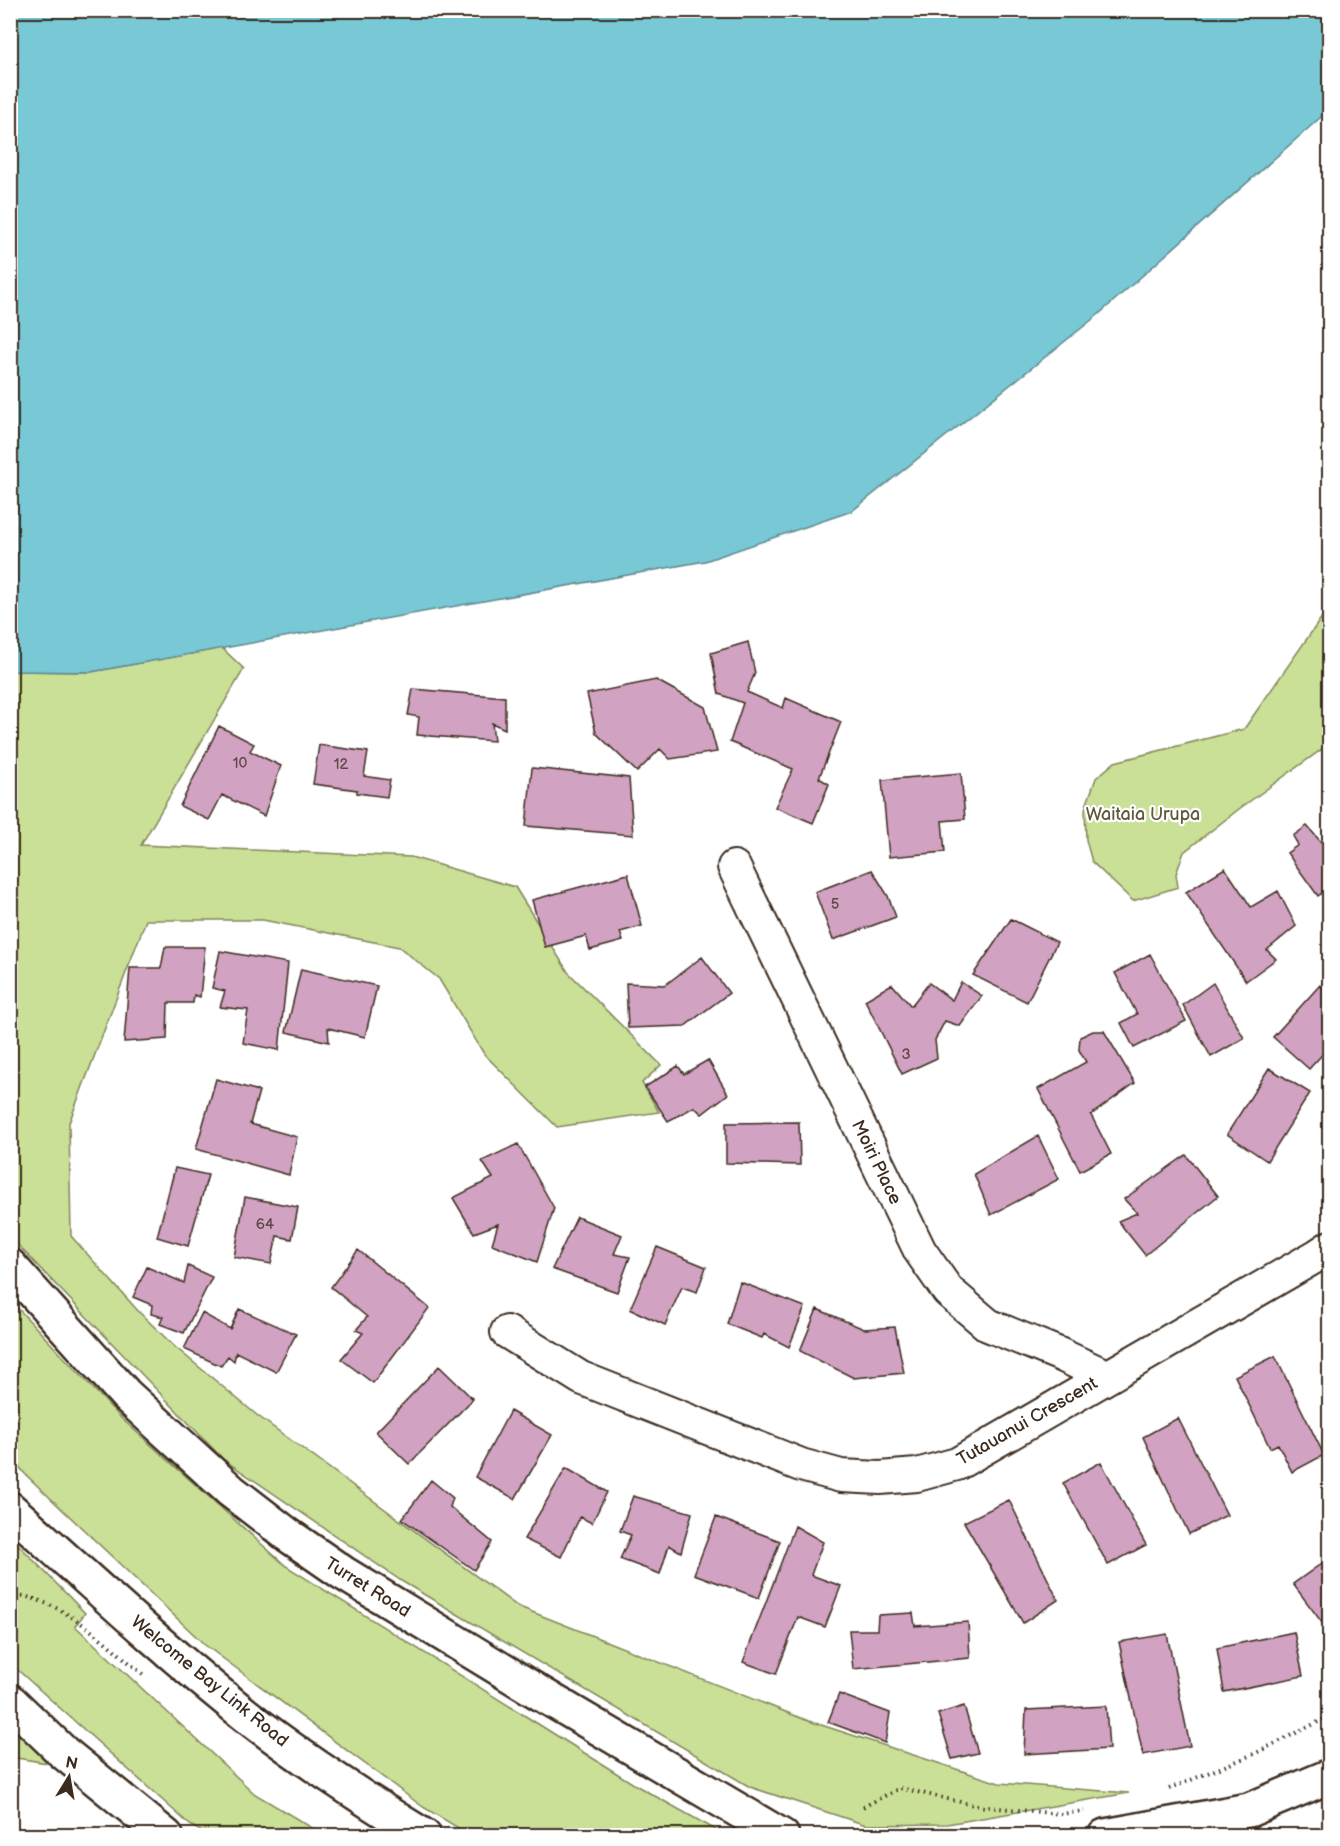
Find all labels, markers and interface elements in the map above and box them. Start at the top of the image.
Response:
house number: 10 [233,754,247,773]
house number: 12 [334,755,348,774]
park label: Waitaia Urupa [1086,804,1200,825]
house number: 5 [831,895,839,914]
house number: 3 [901,1045,911,1064]
street label: Moiri Place [847,1117,906,1208]
house number: 64 [256,1215,274,1234]
street label: Tutauanui Crescent [953,1372,1102,1470]
street label: Turret Road [321,1553,414,1622]
street label: Welcome Bay Link Road [127,1611,293,1751]
north arrow [39,1747,99,1807]
text: N [64,1753,79,1774]

